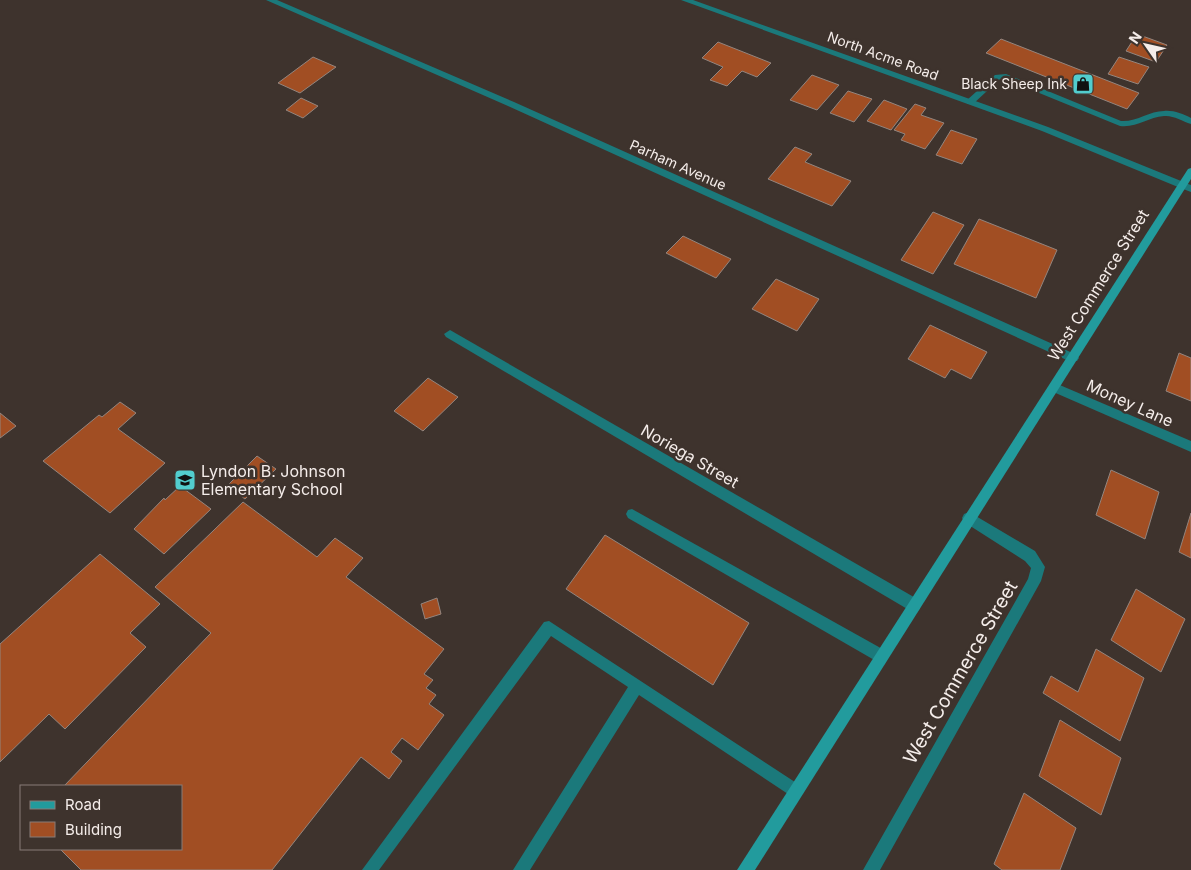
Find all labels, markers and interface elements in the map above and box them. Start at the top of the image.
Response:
north arrow [1121,20,1171,70]
street label: North Acme Road [825,28,941,84]
text: N [1125,28,1145,47]
shop icon: Black Sheep Ink [1071,72,1095,96]
place label: Black Sheep Ink [961,75,1067,92]
street label: Parham Avenue [627,136,729,193]
street label: West Commerce Street [1043,206,1153,364]
street label: Money Lane [1084,375,1176,431]
street label: Noriega Street [638,420,742,492]
place label: Lyndon B. Johnson Elementary School [201,461,345,499]
school or university icon: Lyndon B. Johnson Elementary School [173,468,197,492]
street label: West Commerce Street [899,577,1022,768]
legend [20,785,182,850]
text: Road [65,795,101,814]
text: Building [65,820,122,839]

